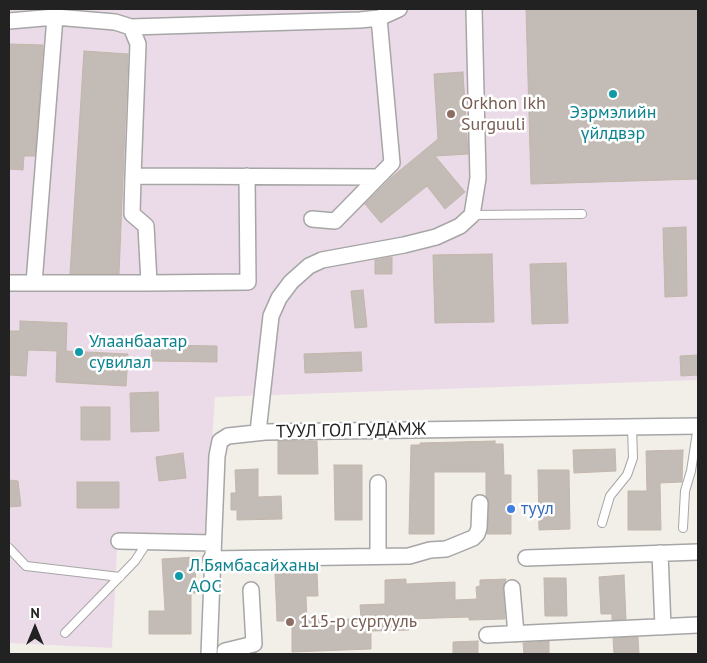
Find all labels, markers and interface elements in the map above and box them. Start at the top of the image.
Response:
marker: Ээрмэлийн үйлдвэр [607,88,619,100]
place label: Orkhon Ikh Surguuli [461,93,546,136]
place label: Ээрмэлийн үйлдвэр [570,102,656,144]
marker: Orkhon Ikh Surguuli [445,108,457,120]
place label: Улаанбаатар сувилал [89,331,187,374]
marker: Улаанбаатар сувилал [73,346,85,358]
street label: ТУУЛ ГОЛ ГУДАМЖ [276,419,426,443]
place label: туул [521,498,554,520]
marker: туул [505,503,517,515]
place label: Л.Бямбасайханы АОС [189,555,319,598]
marker: Л.Бямбасайханы АОС [173,570,185,582]
north arrow [10,603,60,653]
text: N [30,604,40,622]
place label: 115-р сургууль [300,611,417,633]
marker: 115-р сургууль [284,616,296,628]

